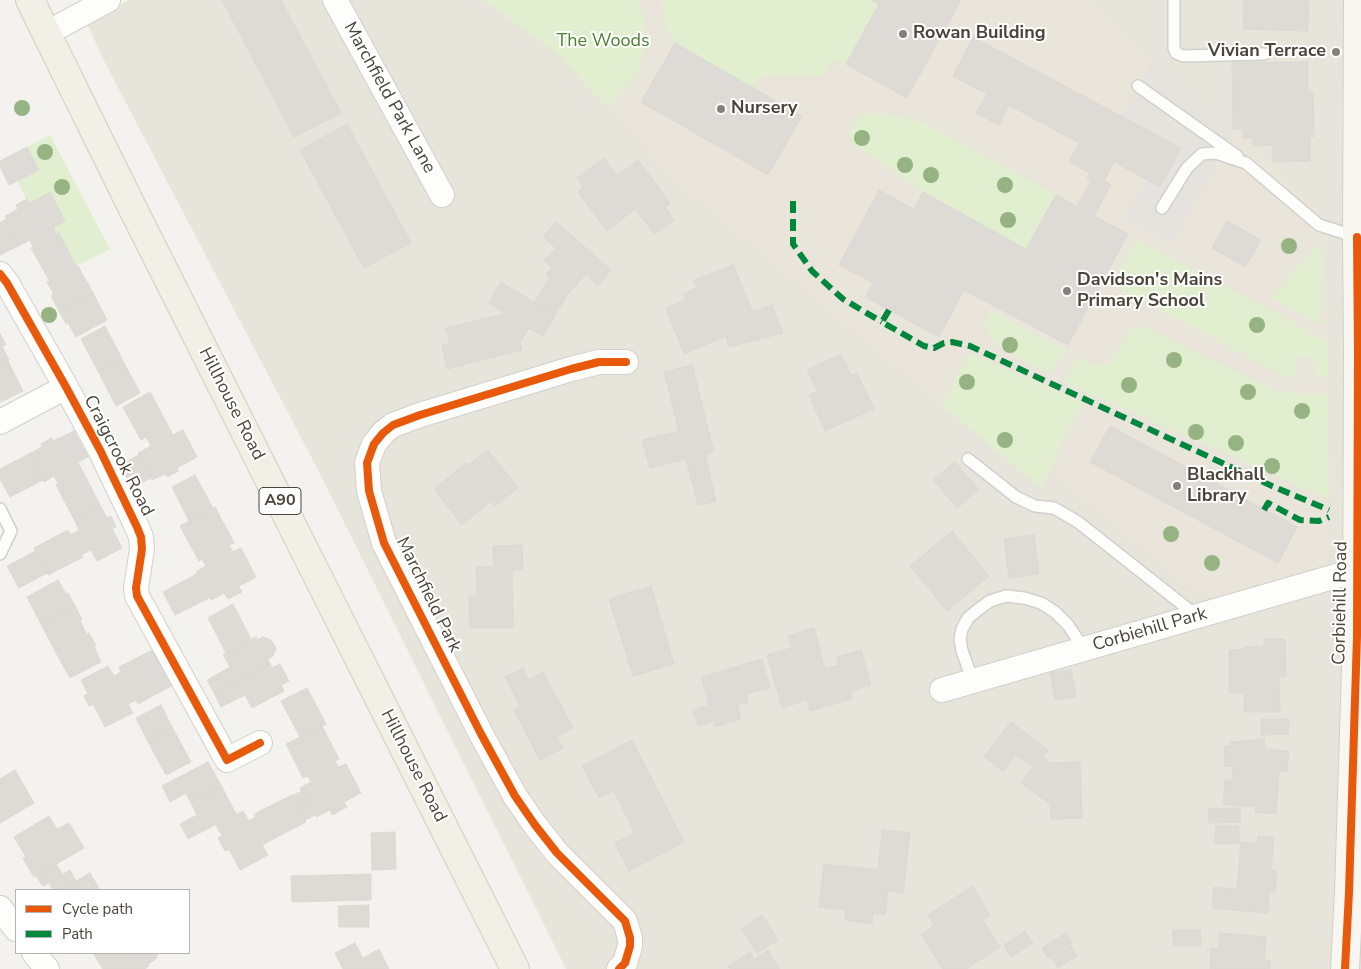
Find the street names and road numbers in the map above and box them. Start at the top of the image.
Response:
street label: Marchfield Park Lane [338,19,440,177]
street label: Hillhouse Road [193,344,269,464]
street label: Craigcrook Road [78,392,158,520]
road number: A90 [259,488,301,514]
street label: Marchfield Park [391,534,465,656]
street label: Corbiehill Road [1329,541,1353,665]
street label: Corbiehill Park [1090,603,1210,657]
street label: Hillhouse Road [375,706,451,826]

